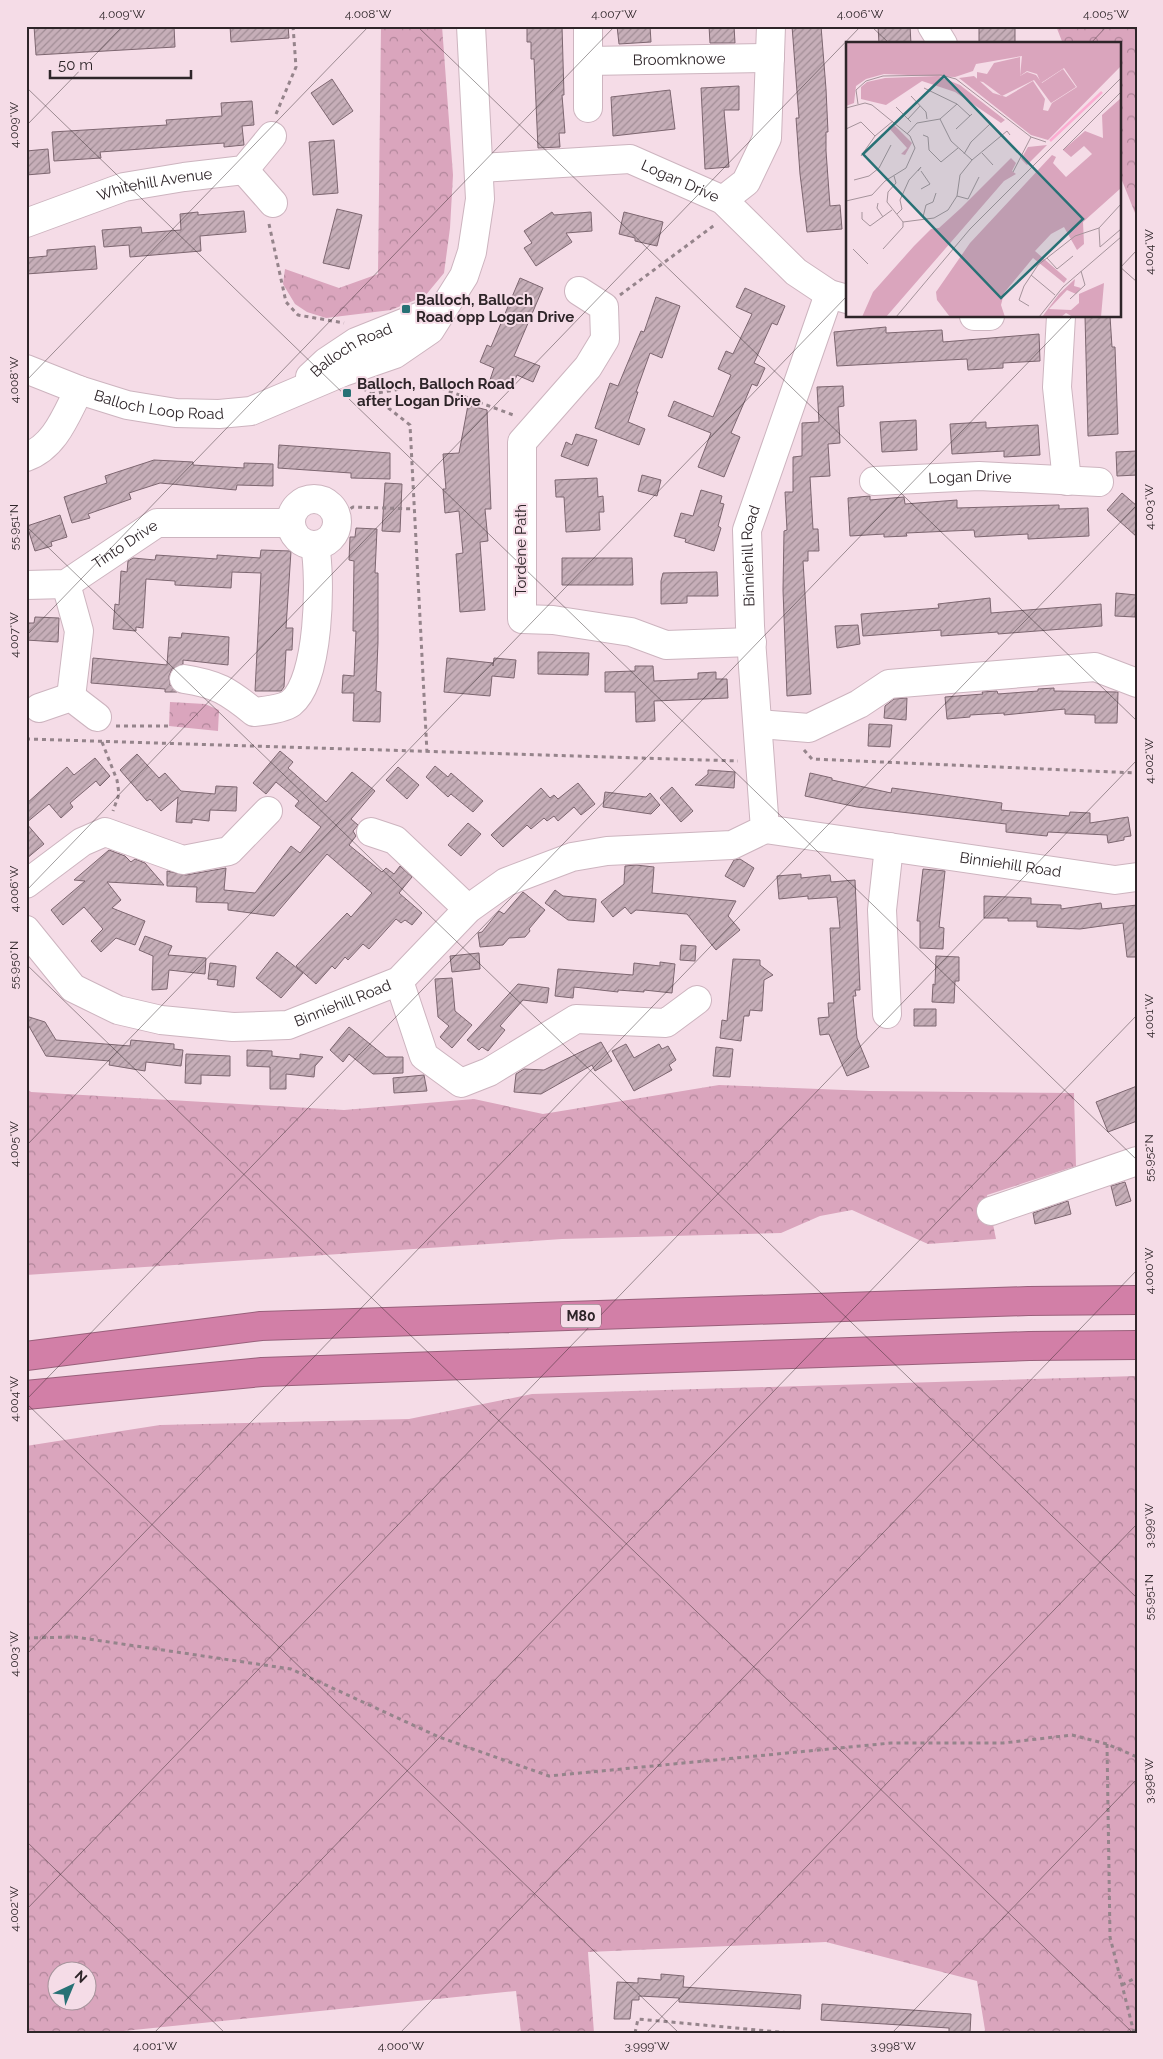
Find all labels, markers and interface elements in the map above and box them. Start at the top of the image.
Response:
text: 4.009°W [99,7,145,21]
text: 4.008°W [345,7,392,21]
text: 4.007°W [591,7,637,21]
text: 4.006°W [837,7,884,21]
text: 4.005°W [1083,7,1129,21]
inset map [846,42,1120,318]
scale bar [50,48,191,80]
street label: Broomknowe [632,50,726,69]
text: 50 m [58,56,93,74]
text: 4.009°W [7,102,21,148]
street label: Logan Drive [638,156,722,206]
street label: Whitehill Avenue [95,165,213,205]
text: 4.004°W [1142,229,1156,275]
place label: Balloch, Balloch Road opp Logan Drive [416,291,574,326]
marker: Balloch, Balloch Road opp Logan Drive [400,303,412,315]
street label: Balloch Road [307,319,395,381]
text: 4.008°W [7,356,21,403]
place label: Balloch, Balloch Road after Logan Drive [357,375,515,410]
street label: Balloch Loop Road [92,386,225,423]
marker: Balloch, Balloch Road after Logan Drive [341,387,353,399]
street label: Logan Drive [928,467,1012,487]
text: 4.003°W [1142,484,1156,530]
street label: Binniehill Road [738,503,764,607]
text: 55.951°N [7,504,21,550]
street label: Tordene Path [512,504,530,596]
street label: Tinto Drive [89,516,161,573]
text: 4.007°W [7,612,21,658]
text: 4.002°W [1142,738,1156,784]
street label: Binniehill Road [958,848,1062,881]
text: 4.006°W [7,865,21,912]
text: 55.950°N [7,941,21,989]
street label: Binniehill Road [292,976,394,1031]
text: 4.001°W [1142,993,1156,1038]
text: 4.005°W [7,1121,21,1167]
text: 55.952°N [1142,1134,1156,1182]
text: 4.000°W [1142,1247,1156,1294]
road number: M80 [561,1304,601,1328]
text: 4.004°W [7,1376,21,1422]
text: 3.999°W [1142,1503,1156,1549]
text: 55.951°N [1142,1574,1156,1620]
text: 4.003°W [7,1631,21,1677]
text: 3.998°W [1142,1758,1156,1804]
text: 4.002°W [7,1886,21,1932]
north arrow [48,1962,98,2012]
text: N [72,1967,90,1986]
text: 4.001°W [133,2039,178,2053]
text: 4.000°W [378,2039,425,2053]
text: 3.999°W [624,2039,670,2053]
text: 3.998°W [870,2039,916,2053]

